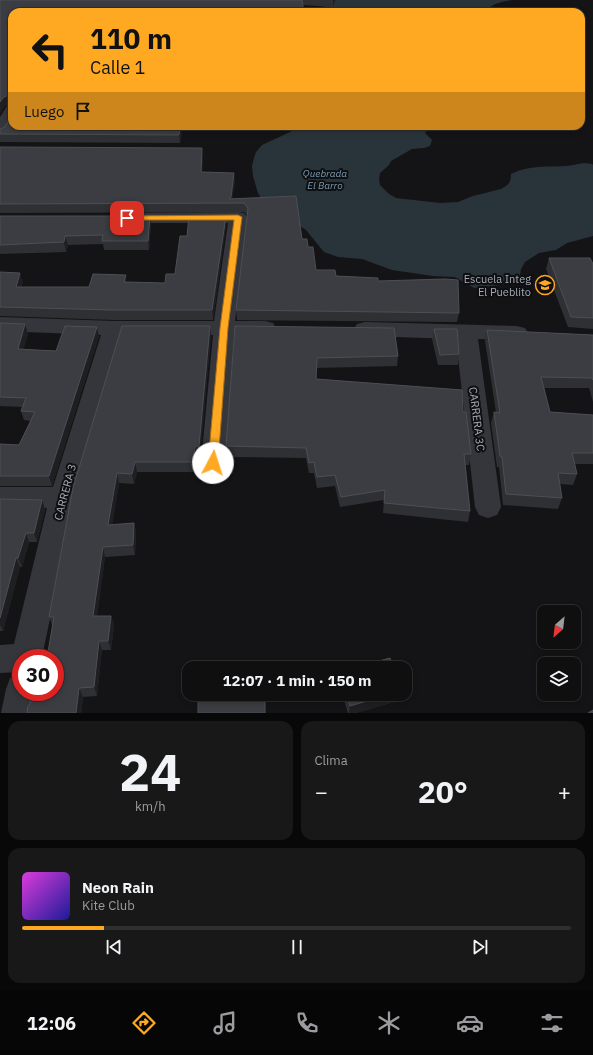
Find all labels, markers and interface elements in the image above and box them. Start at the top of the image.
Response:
text: 110 m [90,20,172,57]
icon: left [24,24,76,76]
text: Calle 1 [90,56,145,79]
icon: arrive [72,100,94,122]
text: Luego [24,102,64,121]
water label: Quebrada El Barro [303,167,347,192]
pin [110,201,144,235]
icon: arrive [116,207,138,229]
place label: Escuela Integ El Pueblito [464,272,531,299]
school or university icon: Escuela Integ El Pueblito [534,274,556,296]
street label: CARRERA 3C [466,386,488,452]
position arrow [192,442,234,484]
street label: CARRERA 3 [51,462,79,522]
north arrow [537,605,581,649]
map controls [537,605,581,701]
speed limit sign: 30 [12,649,64,701]
button: layers [537,657,581,701]
text: 12:07 · 1 min · 150 m [223,671,371,690]
text: 24 [119,738,181,805]
text: Clima [315,752,348,769]
text: 20° [418,772,468,811]
text: − [315,777,328,806]
text: + [558,777,571,806]
text: km/h [135,798,166,815]
text: Neon Rain [82,878,154,897]
text: Kite Club [82,897,135,914]
icon: previous [103,936,125,958]
icon: pause [286,936,308,958]
icon: next [469,936,491,958]
icon: directions [130,1009,158,1037]
icon: music [211,1009,239,1037]
icon: phone [293,1009,321,1037]
icon: climate [375,1009,403,1037]
icon: car [456,1009,484,1037]
icon: filters [538,1009,566,1037]
text: 12:06 [27,1012,76,1035]

